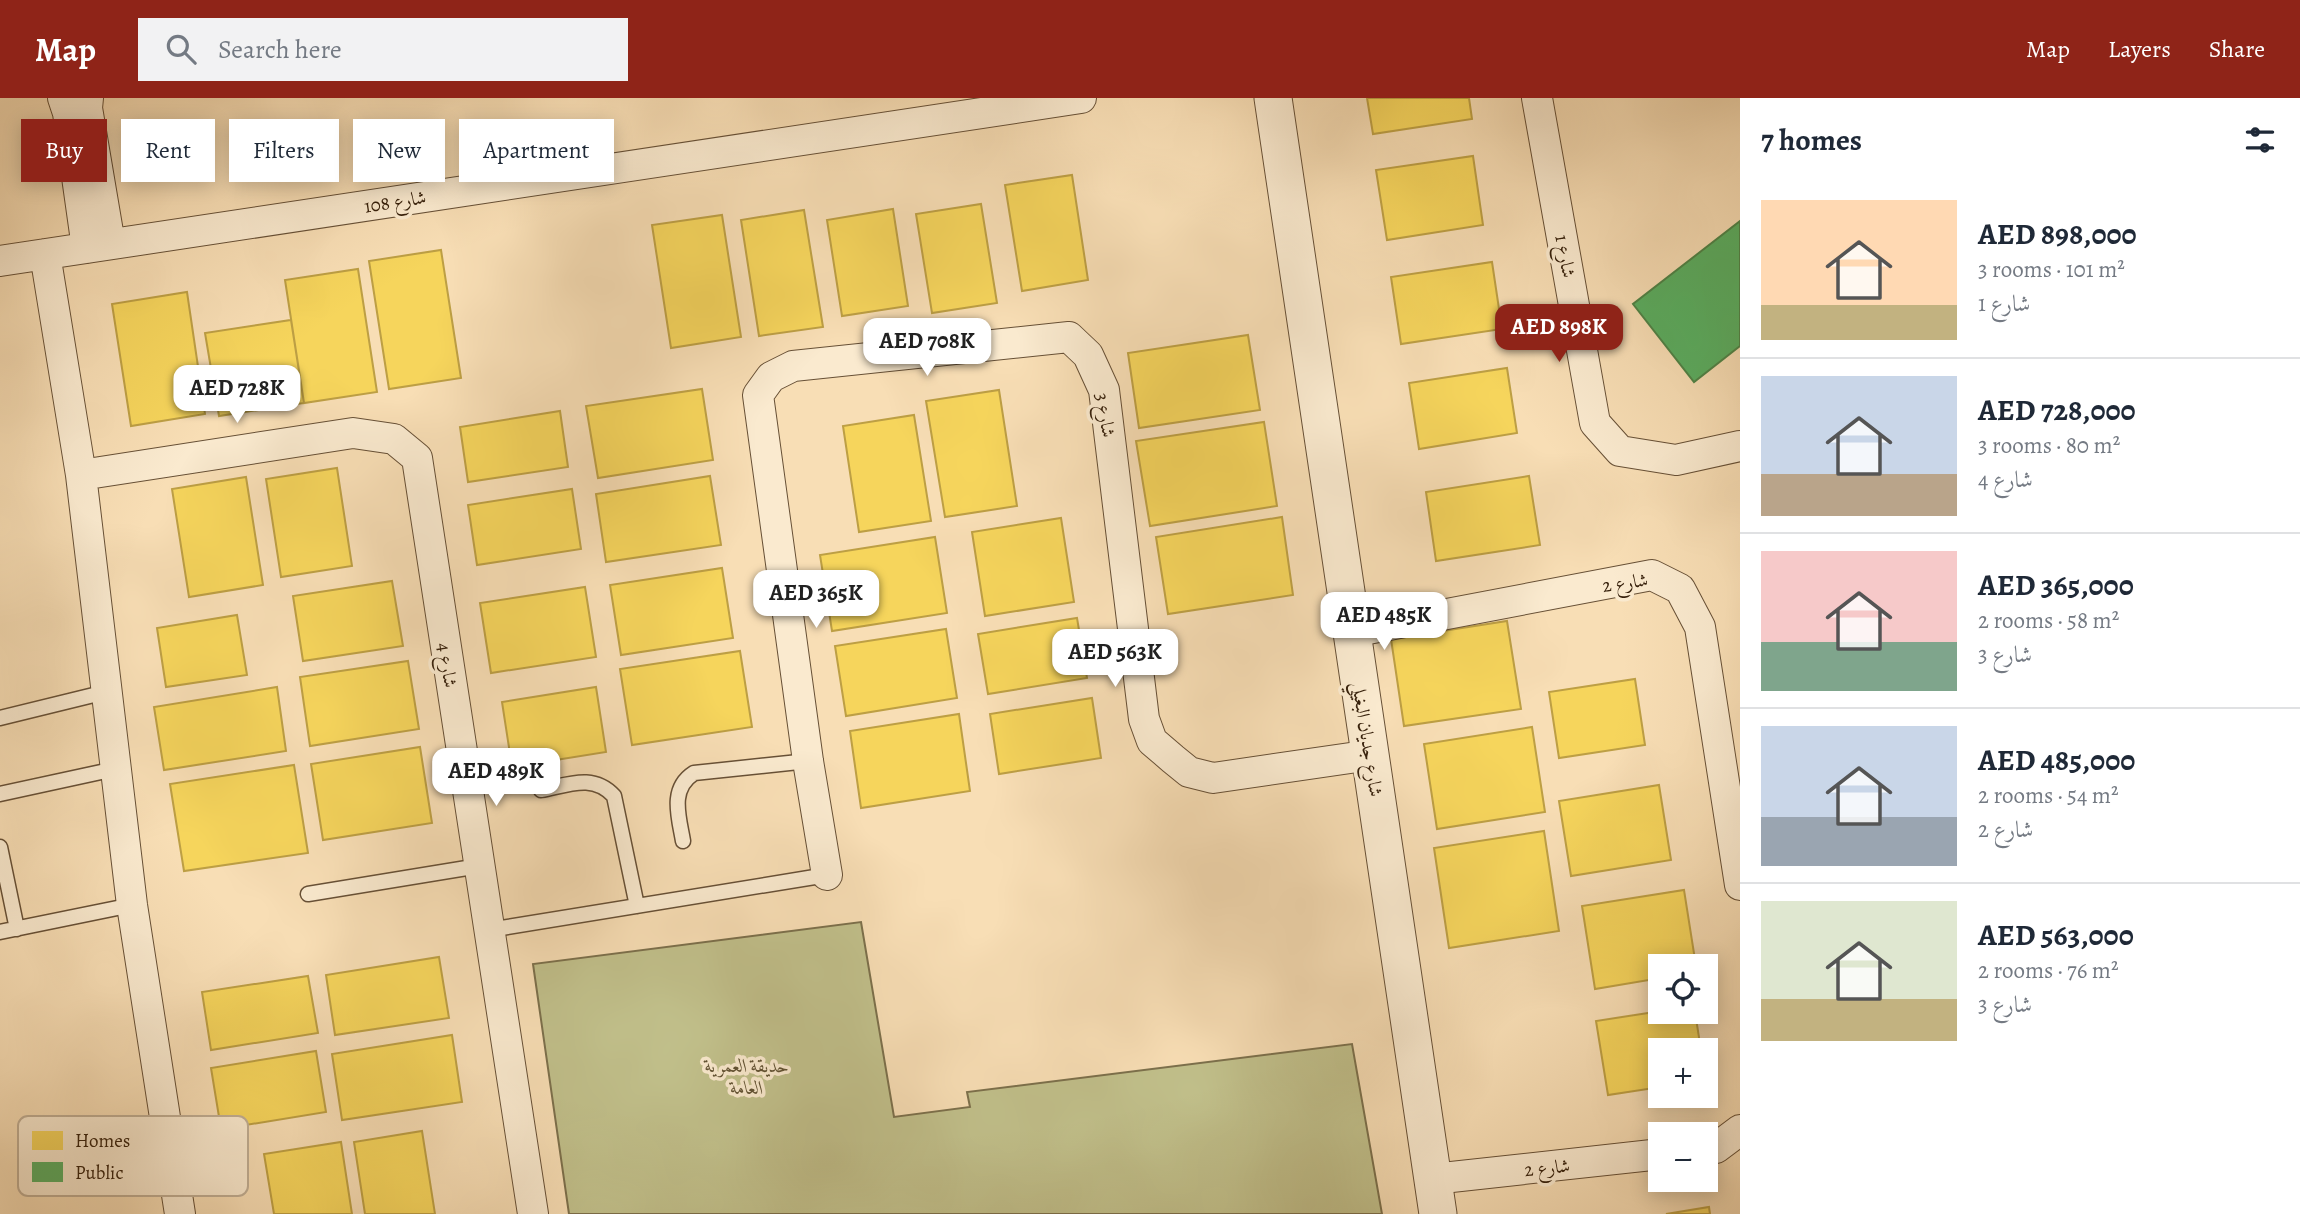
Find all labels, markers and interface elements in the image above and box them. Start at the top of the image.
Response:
search box [138,18,628,81]
text: Map [35,27,96,72]
icon: search [162,30,200,68]
text: Search here [218,32,342,67]
text: Map [2026,33,2070,65]
text: Layers [2108,33,2171,65]
text: Share [2209,33,2265,65]
chip: Buy [21,119,107,182]
chip: Rent [121,119,215,182]
chip: Filters [229,119,339,182]
chip: New [353,119,445,182]
chip: Apartment [459,119,614,182]
text: 7 homes [1761,120,1862,160]
icon: filters [2241,121,2279,159]
street label: شارع 108 [362,184,428,222]
text: AED 898,000 [1978,214,2137,254]
icon: home [1817,228,1901,312]
street label: شارع 1 [1546,233,1582,280]
text: 3 rooms · 101 m² [1978,254,2125,285]
text: شارع 1 [1978,288,2030,319]
pin: AED 898K [1487,304,1631,364]
text: AED 898K [1511,311,1607,342]
pin: AED 708K [855,318,999,378]
text: AED 708K [879,325,975,356]
pin: AED 728K [165,366,309,425]
text: AED 728K [189,372,285,403]
text: AED 728,000 [1978,390,2136,430]
street label: شارع 3 [1087,391,1121,440]
icon: home [1817,404,1901,488]
text: 3 rooms · 80 m² [1978,430,2120,461]
text: شارع 4 [1978,464,2033,495]
text: AED 365,000 [1978,565,2134,605]
street label: شارع 2 [1601,567,1650,601]
pin: AED 365K [744,570,888,630]
text: AED 365K [769,577,863,608]
icon: home [1817,579,1901,663]
pin: AED 485K [1312,592,1456,652]
text: AED 485K [1337,599,1431,630]
text: 2 rooms · 58 m² [1978,605,2119,636]
pin: AED 563K [1043,630,1187,689]
text: AED 563K [1068,636,1162,667]
text: شارع 3 [1978,639,2032,670]
street label: شارع 4 [429,641,463,690]
street label: شارع جديان البغيلي [1340,680,1389,799]
text: AED 485,000 [1978,740,2135,780]
pin: AED 489K [424,748,568,808]
icon: home [1817,754,1901,838]
text: AED 489K [448,755,544,786]
text: 2 rooms · 54 m² [1978,780,2119,811]
text: شارع 2 [1978,814,2033,845]
text: AED 563,000 [1978,915,2134,955]
icon: home [1817,929,1901,1013]
map controls [1648,954,1718,1192]
button: locate [1648,954,1718,1024]
text: 2 rooms · 76 m² [1978,955,2119,986]
text: شارع 3 [1978,989,2032,1020]
button: + [1648,1038,1718,1108]
park label: حديقة العمرية العامة [703,1053,789,1101]
legend [18,1116,248,1196]
button: − [1648,1122,1718,1192]
text: Homes [75,1128,130,1154]
street label: شارع 2 [1523,1153,1571,1185]
text: Public [75,1160,123,1186]

